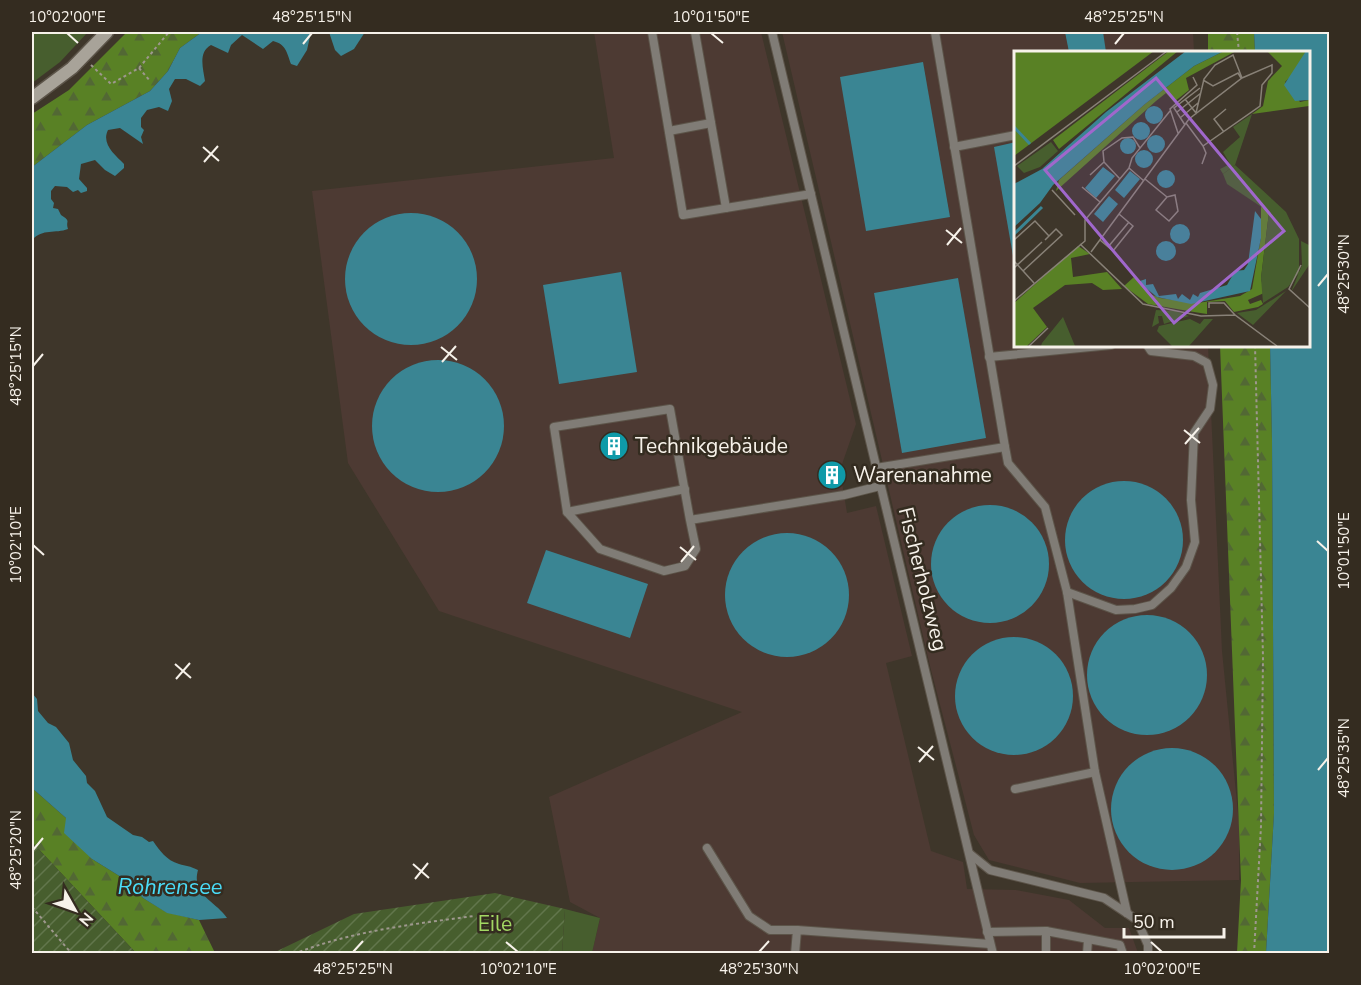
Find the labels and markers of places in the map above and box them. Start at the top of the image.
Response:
building icon: Technikgebäude [598,430,630,462]
place label: Technikgebäude [635,432,788,460]
building icon: Warenanahme [816,459,848,491]
place label: Warenanahme [853,461,992,489]

